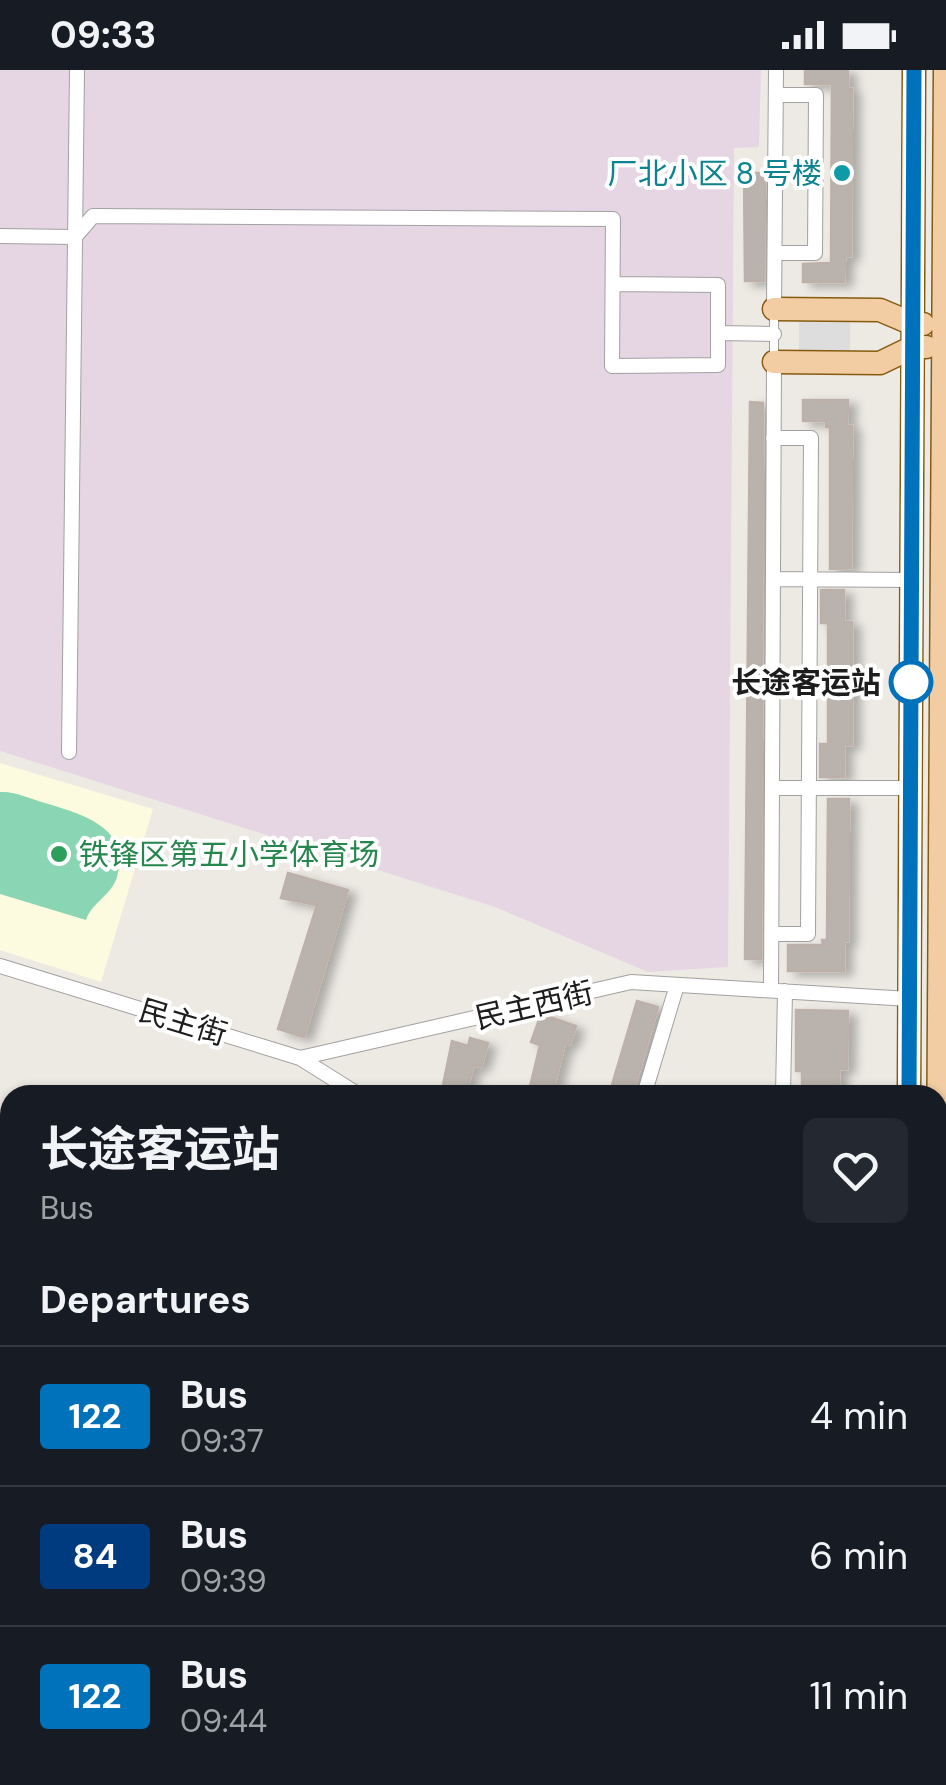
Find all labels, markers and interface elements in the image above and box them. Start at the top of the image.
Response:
text: 09:33 [50,10,156,60]
place label: 厂北小区 8 号楼 [608,154,822,193]
marker: 厂北小区 8 号楼 [831,162,853,184]
marker: 长途客运站 [890,661,932,703]
place label: 长途客运站 [731,663,881,702]
place label: 铁锋区第五小学体育场 [79,835,379,874]
marker: 铁锋区第五小学体育场 [48,843,70,865]
street label: 民主西街 [471,973,597,1037]
street label: 民主街 [134,990,232,1054]
text: 长途客运站 [40,1118,280,1181]
button: heart [803,1118,908,1223]
text: Bus [40,1187,94,1229]
text: Departures [40,1275,251,1325]
text: Bus [180,1370,248,1420]
text: 4 min [810,1391,908,1441]
text: 122 [68,1393,122,1439]
text: 09:37 [180,1420,264,1462]
text: Bus [180,1510,248,1560]
text: 6 min [809,1531,908,1581]
text: 84 [73,1533,117,1579]
text: 09:39 [180,1560,267,1602]
text: Bus [180,1650,248,1700]
text: 11 min [809,1671,908,1721]
text: 122 [68,1673,122,1719]
text: 09:44 [180,1700,267,1742]

